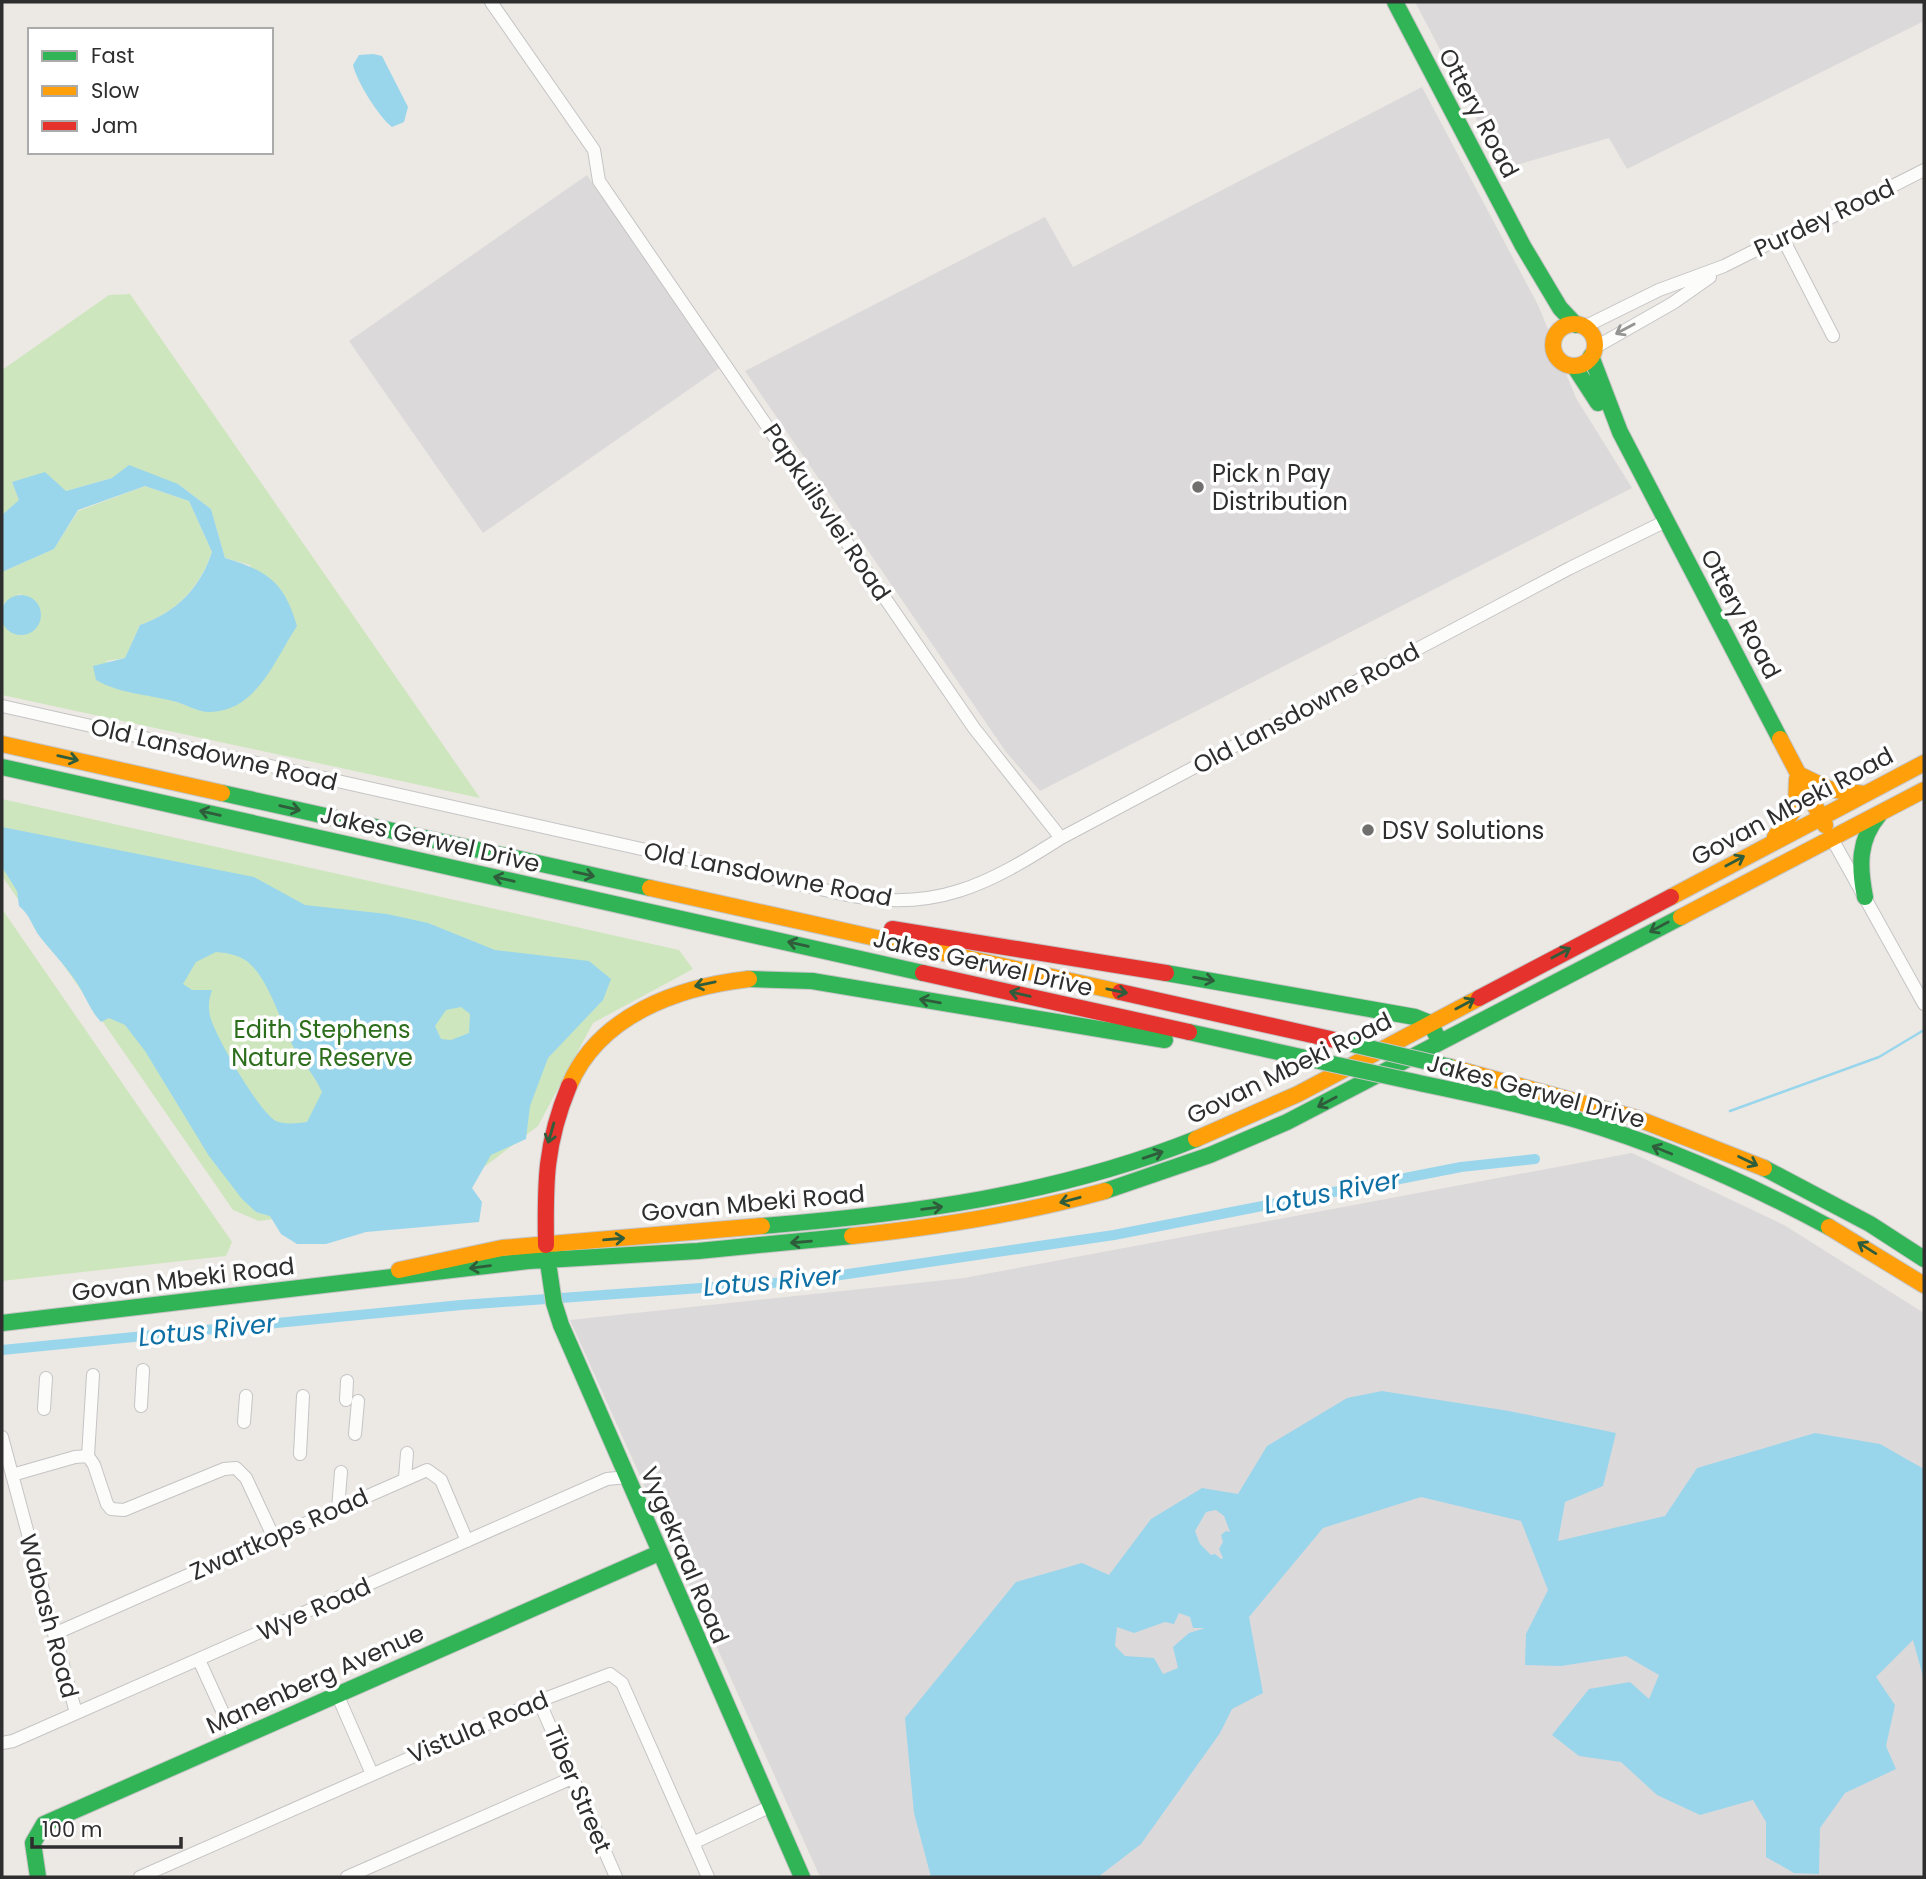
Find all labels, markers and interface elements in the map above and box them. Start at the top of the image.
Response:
legend [28,28,273,154]
text: Fast [91,41,134,70]
street label: Ottery Road [1431,42,1527,184]
text: Slow [91,76,139,105]
text: Jam [91,111,138,140]
street label: Purdey Road [1748,171,1900,265]
one-way arrow [1615,323,1636,336]
street label: Papkuilsvlei Road [755,417,899,607]
place label: Pick n Pay Distribution [1212,457,1348,518]
marker: Pick n Pay Distribution [1190,479,1206,495]
street label: Ottery Road [1693,543,1789,685]
street label: Old Lansdowne Road [1187,634,1425,782]
street label: Old Lansdowne Road [87,710,341,798]
street label: Govan Mbeki Road [1685,739,1899,873]
one-way arrow [56,752,79,766]
street label: Jakes Gerwel Drive [317,798,543,880]
one-way arrow [278,802,301,815]
one-way arrow [199,806,222,820]
place label: DSV Solutions [1382,814,1544,847]
marker: DSV Solutions [1360,822,1376,838]
street label: Old Lansdowne Road [641,834,895,914]
one-way arrow [1725,854,1745,868]
one-way arrow [572,867,595,881]
one-way arrow [493,872,516,885]
one-way arrow [1649,921,1670,934]
street label: Jakes Gerwel Drive [870,922,1096,1004]
one-way arrow [787,937,810,951]
one-way arrow [1550,946,1570,960]
one-way arrow [1192,973,1215,986]
one-way arrow [694,978,717,992]
one-way arrow [1105,985,1128,999]
one-way arrow [1009,987,1032,1000]
one-way arrow [919,994,942,1007]
one-way arrow [1454,997,1475,1010]
street label: Govan Mbeki Road [1181,1004,1397,1132]
park label: Edith Stephens Nature Reserve [231,1013,413,1074]
street label: Jakes Gerwel Drive [1423,1046,1649,1136]
one-way arrow [1317,1095,1338,1109]
one-way arrow [543,1122,556,1144]
one-way arrow [1652,1142,1674,1155]
one-way arrow [1142,1148,1164,1160]
one-way arrow [1737,1154,1758,1168]
water label: Lotus River [1261,1161,1404,1223]
street label: Govan Mbeki Road [640,1177,866,1229]
one-way arrow [1059,1195,1081,1208]
one-way arrow [921,1201,943,1214]
one-way arrow [602,1232,625,1245]
one-way arrow [790,1235,813,1248]
one-way arrow [1858,1241,1878,1255]
street label: Govan Mbeki Road [70,1249,296,1309]
water label: Lotus River [702,1257,844,1305]
one-way arrow [469,1261,491,1274]
water label: Lotus River [137,1305,279,1355]
street label: Vygekraal Road [633,1461,737,1649]
street label: Zwartkops Road [185,1480,373,1588]
street label: Wabash Road [11,1530,87,1702]
street label: Wye Road [252,1569,376,1649]
street label: Manenberg Avenue [201,1616,429,1742]
street label: Vistula Road [403,1683,553,1771]
street label: Tiber Street [536,1720,620,1858]
scale bar [32,1806,180,1850]
text: 100 m [42,1815,102,1844]

